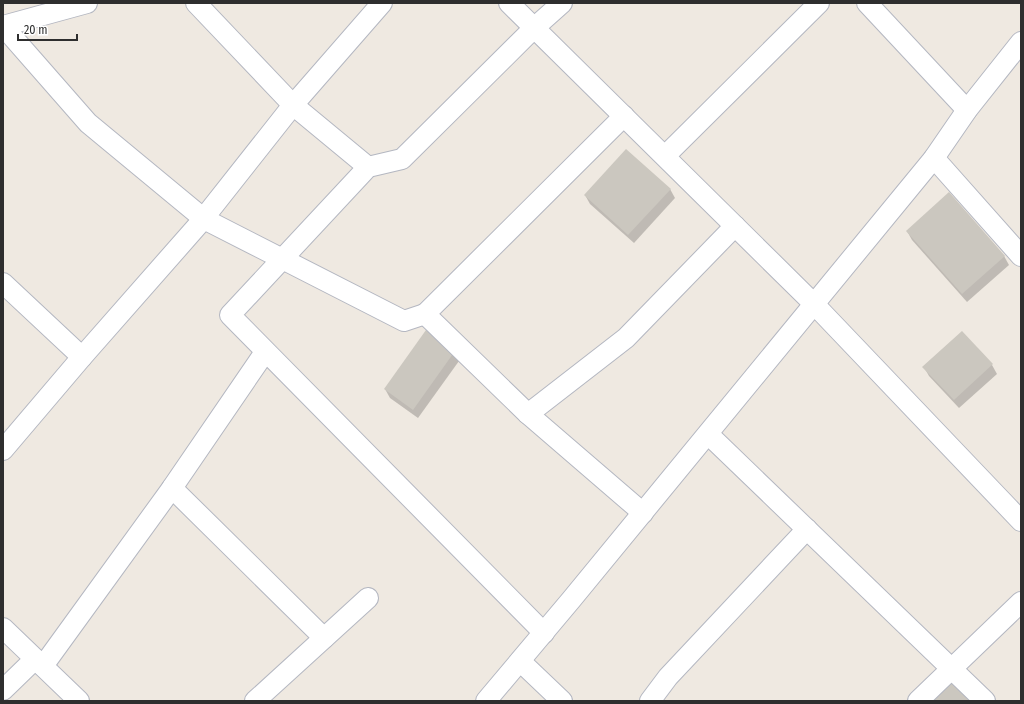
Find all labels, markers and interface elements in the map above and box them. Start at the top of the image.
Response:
scale bar [18,16,77,42]
text: 20 m [24,23,48,37]

